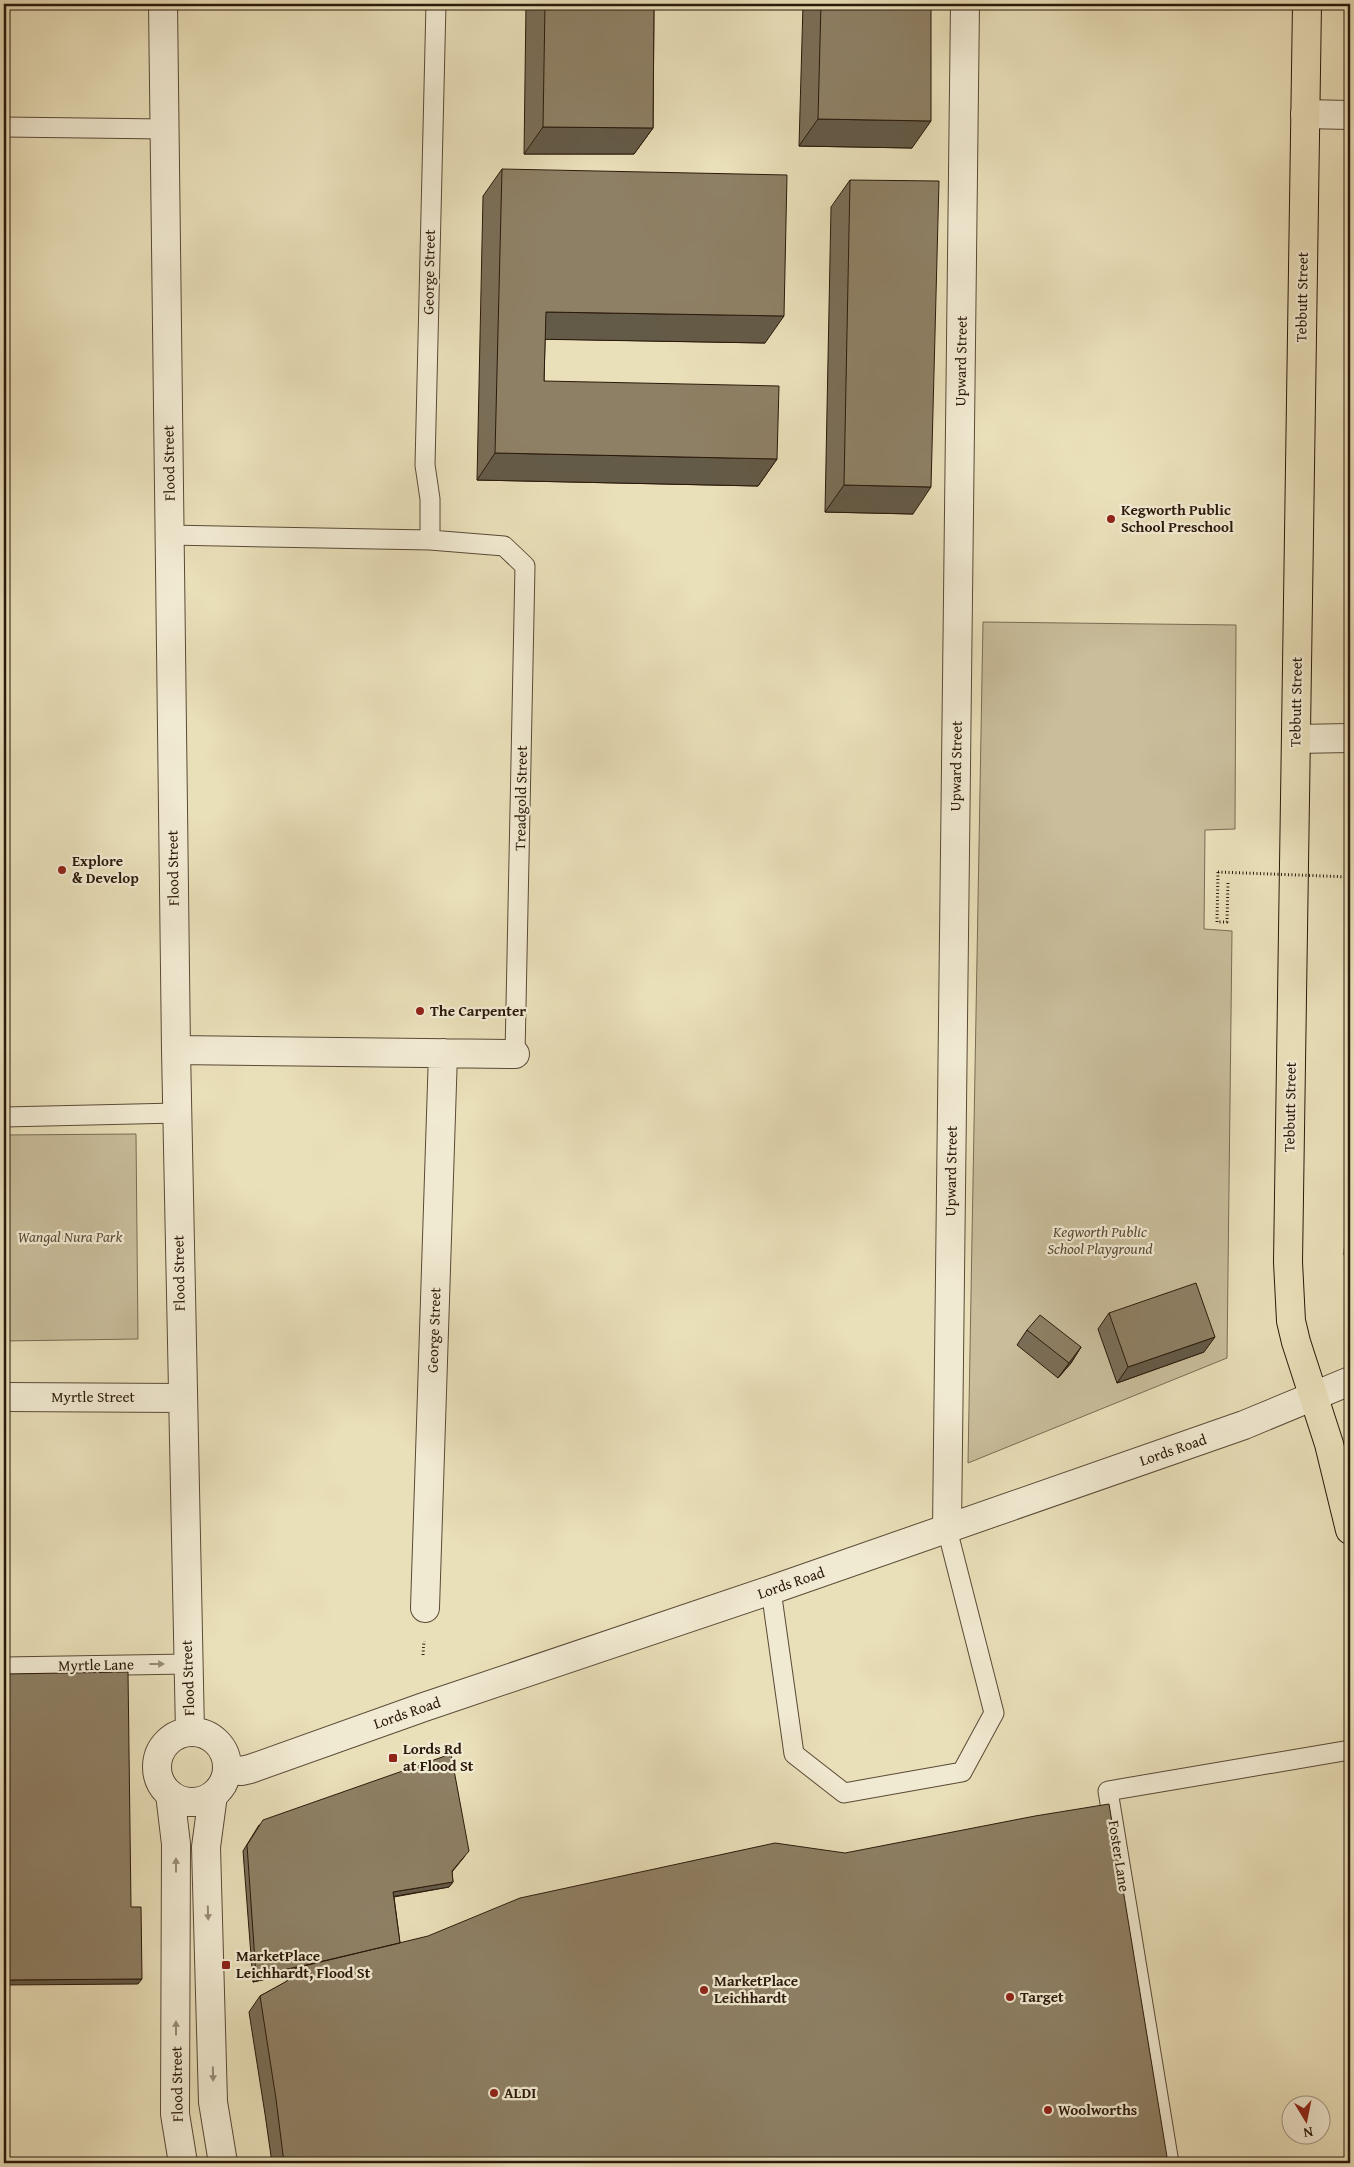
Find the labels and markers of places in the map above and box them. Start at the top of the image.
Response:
place label: Kegworth Public School Preschool [1121,499,1234,537]
marker: Kegworth Public School Preschool [1105,513,1117,525]
place label: Explore & Develop [72,850,139,888]
marker: Explore & Develop [56,864,68,876]
place label: The Carpenter [430,1000,526,1021]
marker: The Carpenter [414,1005,426,1017]
place label: Lords Rd at Flood St [403,1738,474,1776]
marker: Lords Rd at Flood St [387,1752,399,1764]
place label: MarketPlace Leichhardt, Flood St [236,1945,371,1983]
marker: MarketPlace Leichhardt, Flood St [220,1959,232,1971]
place label: MarketPlace Leichhardt [714,1970,798,2008]
marker: MarketPlace Leichhardt [698,1984,710,1996]
place label: Target [1020,1986,1064,2007]
marker: Target [1004,1991,1016,2003]
place label: ALDI [504,2082,536,2103]
marker: ALDI [488,2087,500,2099]
place label: Woolworths [1058,2099,1137,2120]
marker: Woolworths [1042,2104,1054,2116]

